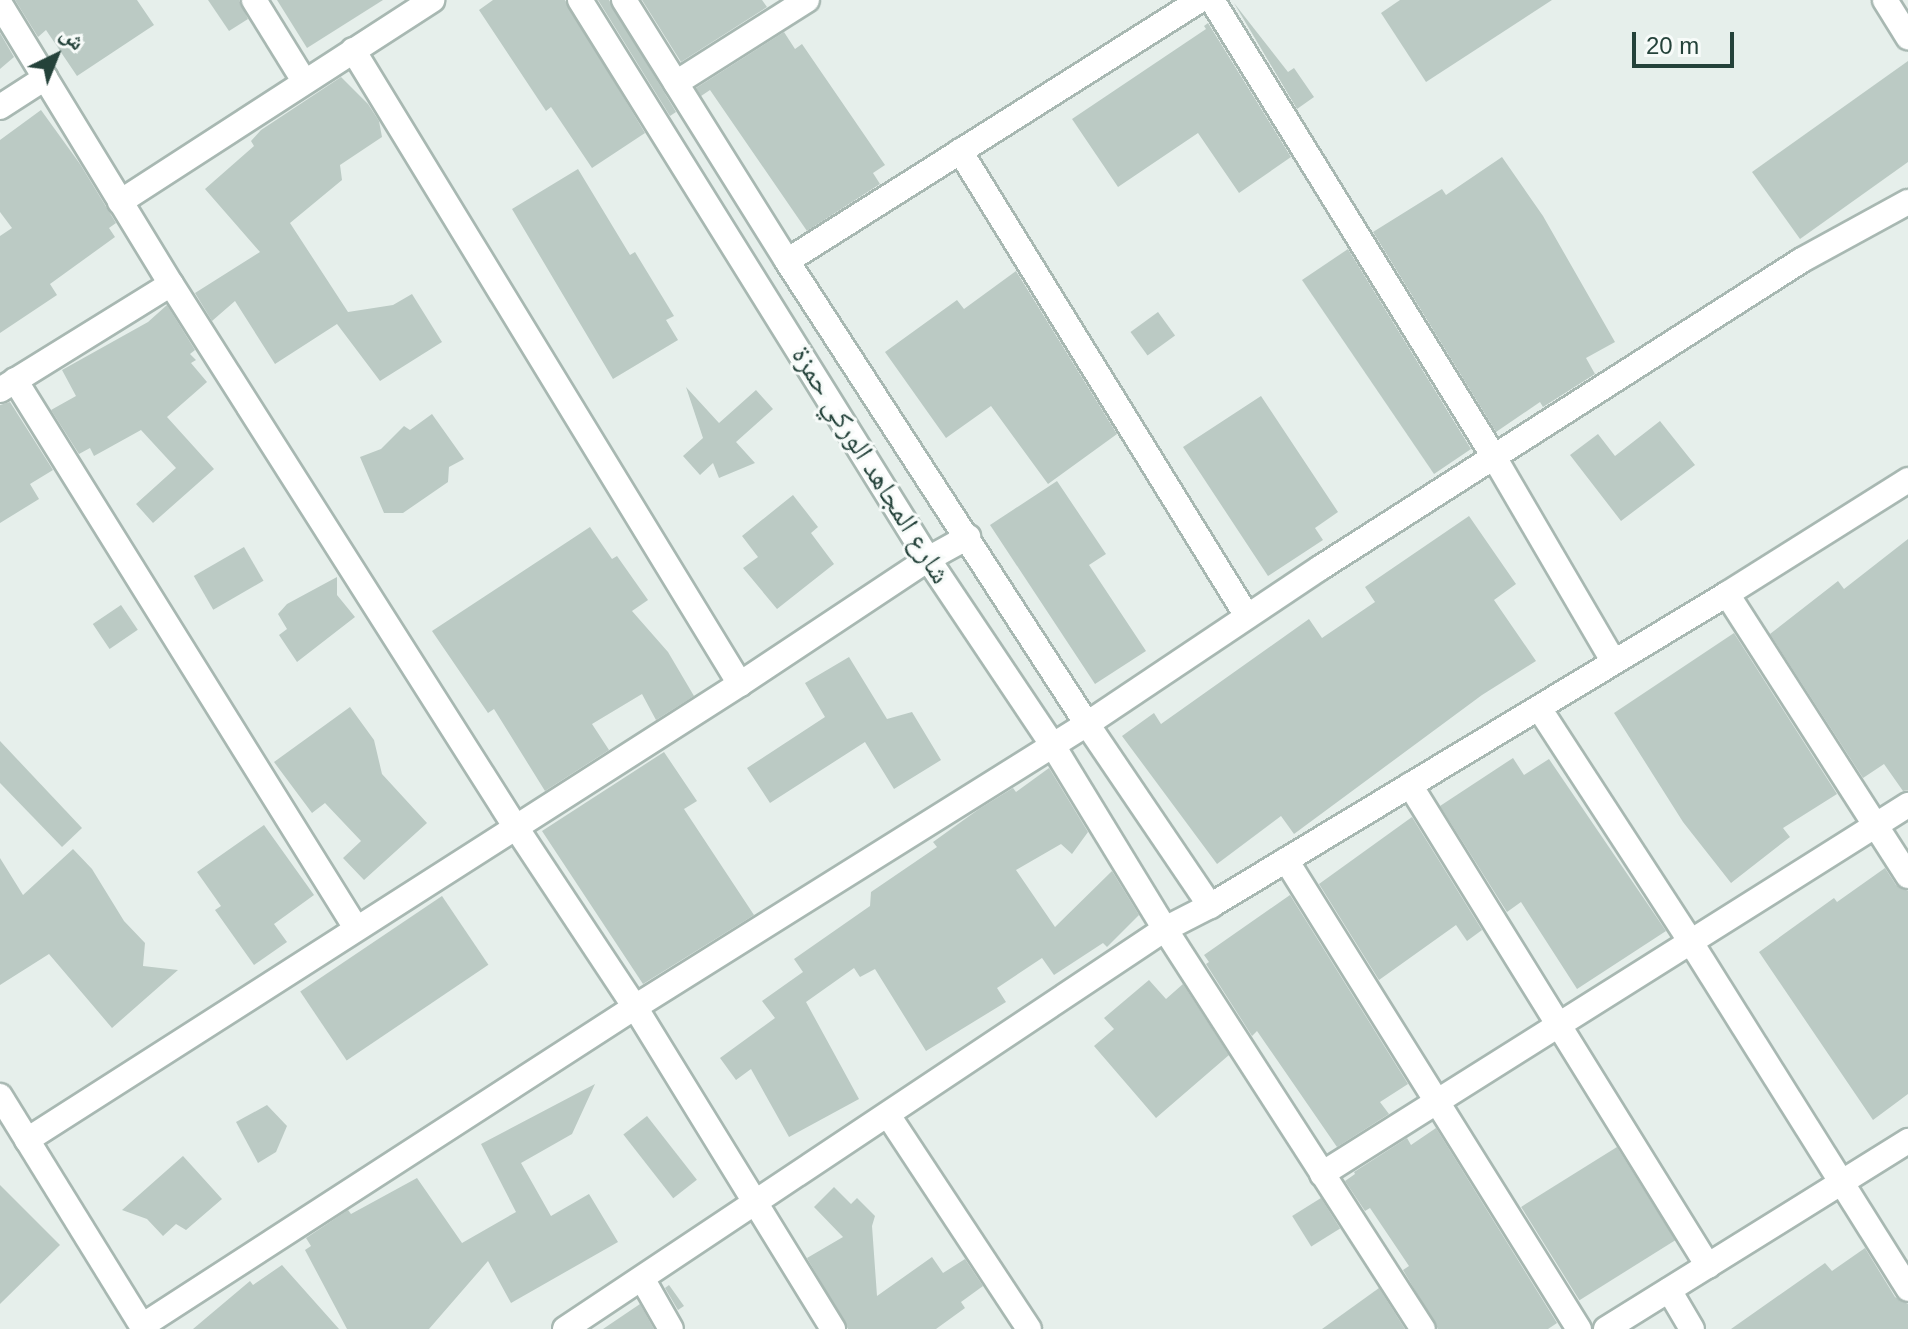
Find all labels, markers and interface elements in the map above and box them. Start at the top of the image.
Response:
north arrow [16,16,96,96]
scale bar [1636,16,1738,66]
text: ش [56,21,90,55]
text: 20 m [1646,32,1699,59]
street label: شارع المجاهد الوركي حمزة [784,340,958,590]

